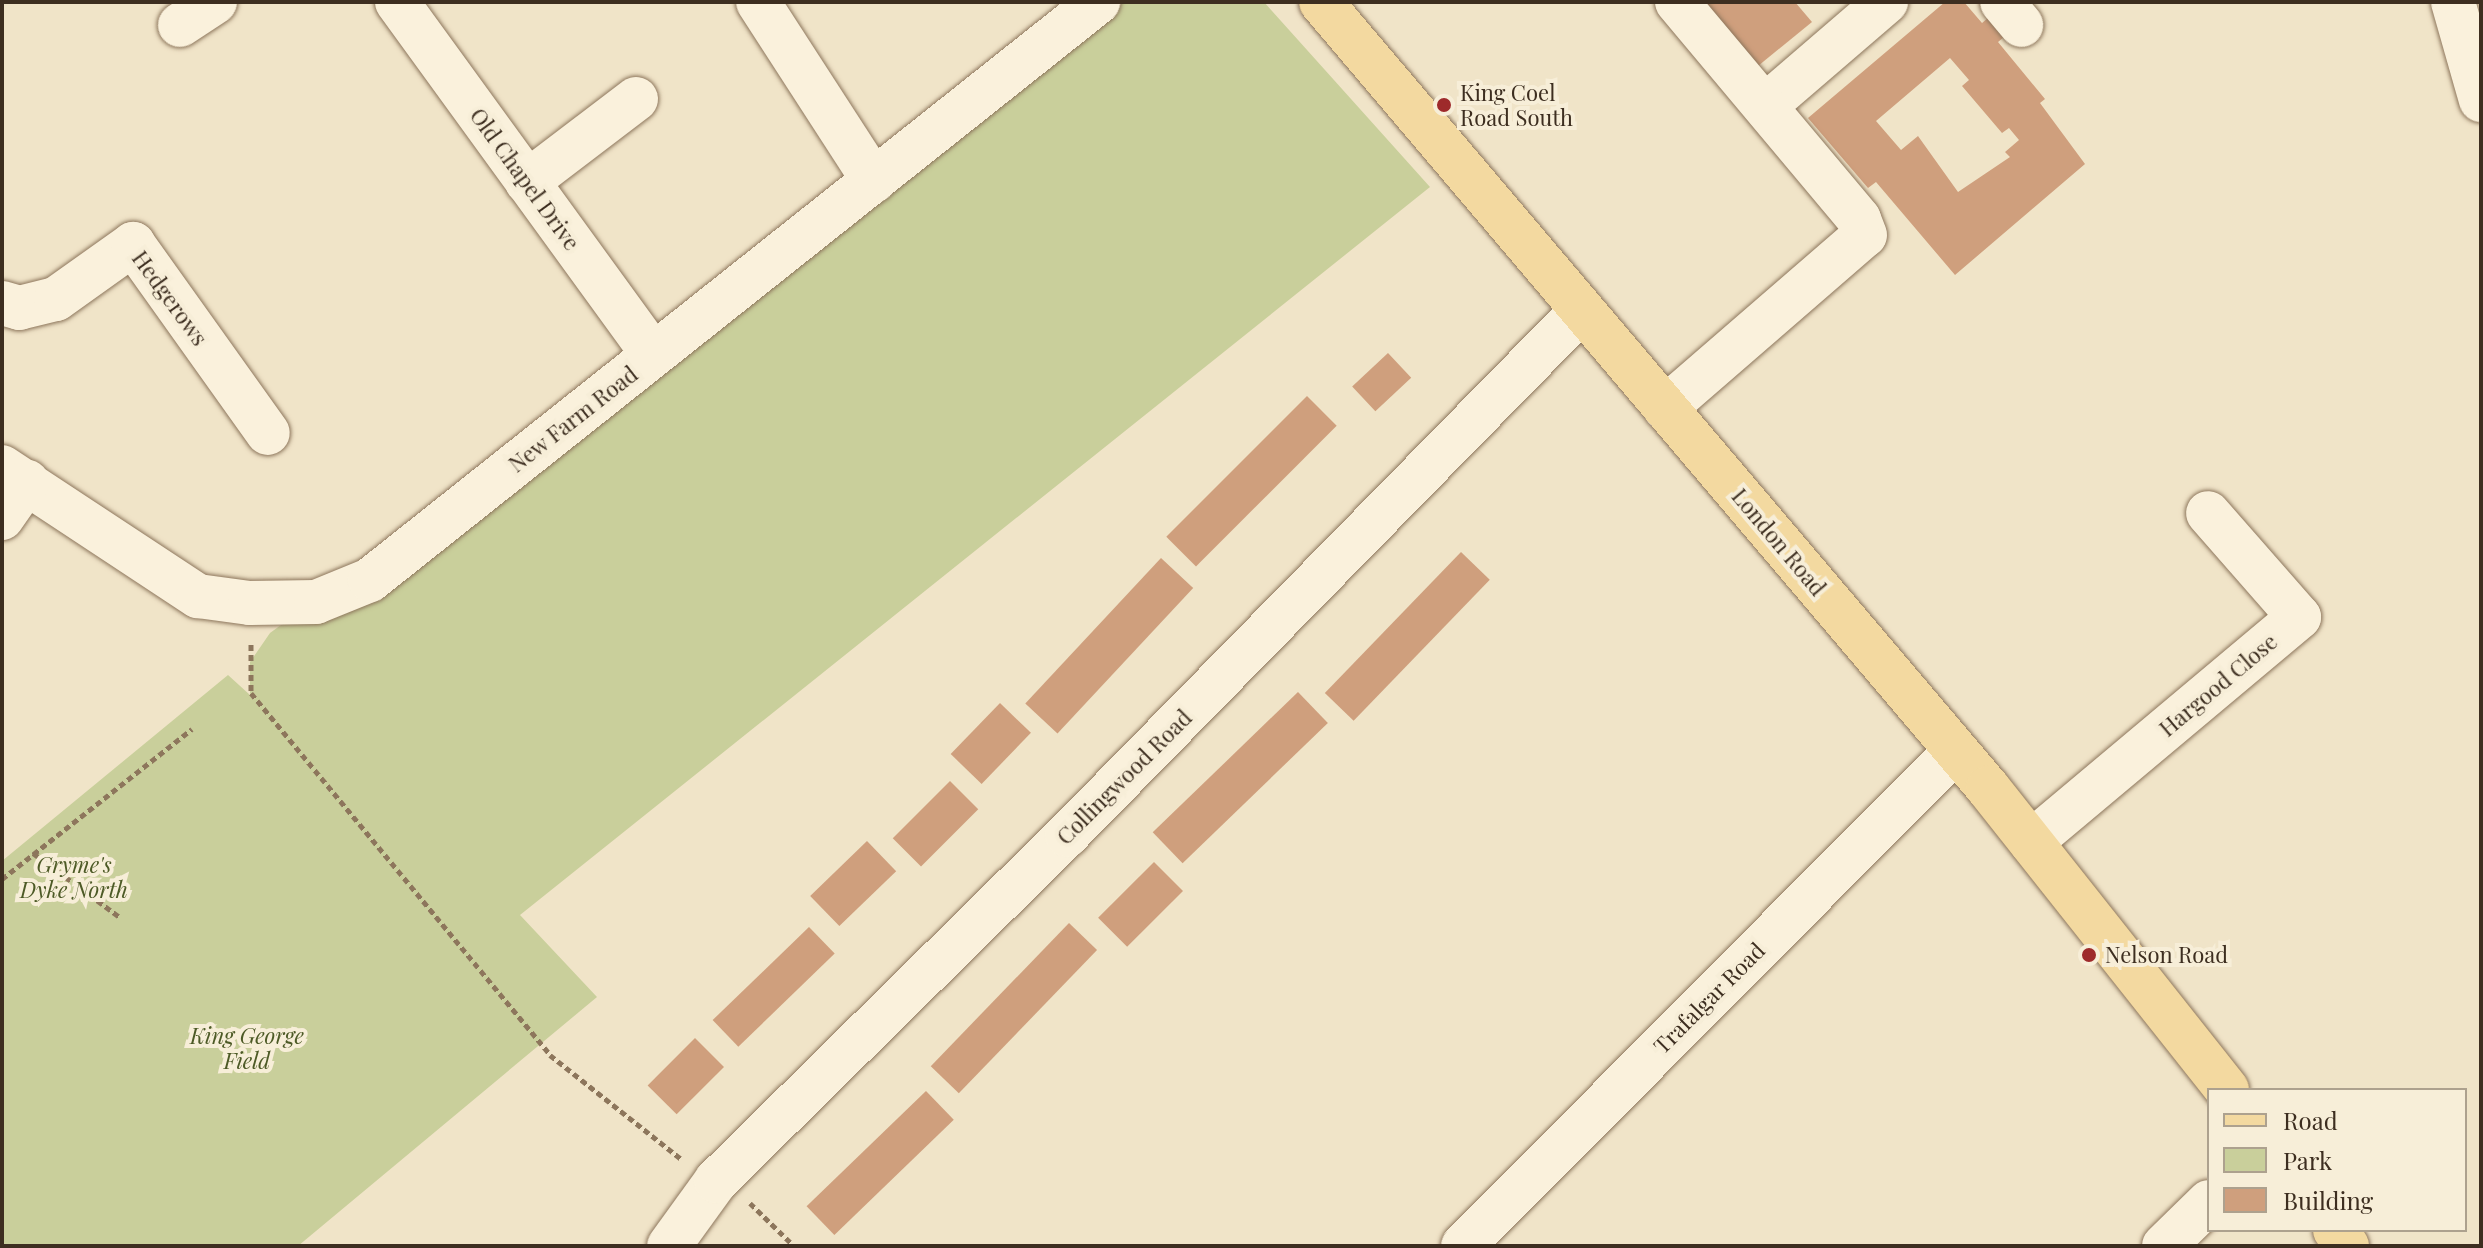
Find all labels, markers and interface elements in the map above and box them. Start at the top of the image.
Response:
place label: King Coel Road South [1460,79,1573,130]
marker: King Coel Road South [1435,96,1453,114]
street label: Old Chapel Drive [465,103,585,255]
street label: Hedgerows [127,246,213,350]
street label: New Farm Road [503,360,643,478]
street label: London Road [1727,483,1831,601]
street label: Hargood Close [2154,628,2282,742]
street label: Collingwood Road [1051,704,1197,850]
park label: Gryme's Dyke North [20,851,128,902]
street label: Trafalgar Road [1648,937,1770,1059]
place label: Nelson Road [2105,942,2228,968]
marker: Nelson Road [2080,946,2098,964]
park label: King George Field [190,1022,304,1074]
legend [2207,1088,2467,1232]
text: Road [2283,1104,2338,1136]
text: Park [2283,1144,2332,1176]
text: Building [2283,1184,2373,1216]

